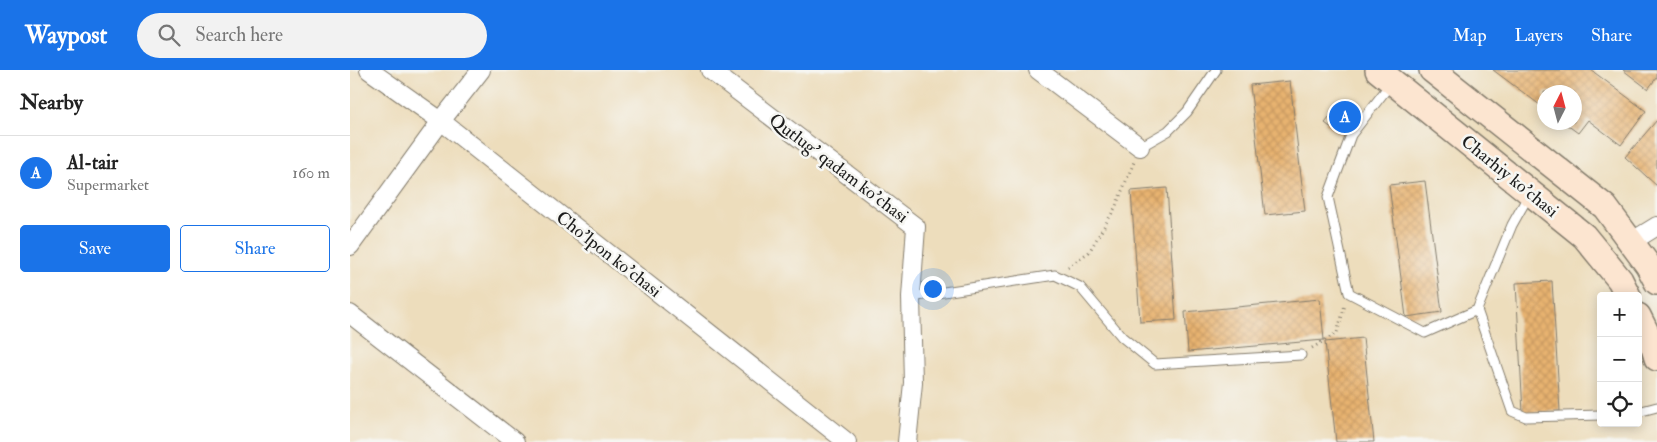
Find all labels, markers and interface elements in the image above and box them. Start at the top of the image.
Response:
search box [137,13,487,58]
text: Waypost [25,20,107,51]
icon: search [155,21,183,49]
text: Search here [195,23,283,47]
text: Map [1453,24,1487,47]
text: Layers [1515,24,1563,47]
text: Share [1591,24,1632,47]
north arrow [1537,85,1582,130]
text: Nearby [20,89,83,116]
pin: A [1329,98,1361,136]
street label: Qutlug' qadam ko'chasi [764,108,913,228]
street label: Charhiy ko'chasi [1456,130,1563,223]
text: Al-tair [67,151,118,175]
text: A [31,163,41,183]
text: 160 m [292,163,330,183]
text: Supermarket [67,175,149,195]
street label: Cho'lpon ko'chasi [551,206,666,303]
button: Save [20,225,170,272]
button: Share [180,225,330,272]
your location [920,276,946,302]
map controls [1597,292,1642,427]
button: + [1597,292,1642,337]
button: − [1597,337,1642,382]
button: locate [1597,382,1642,427]

